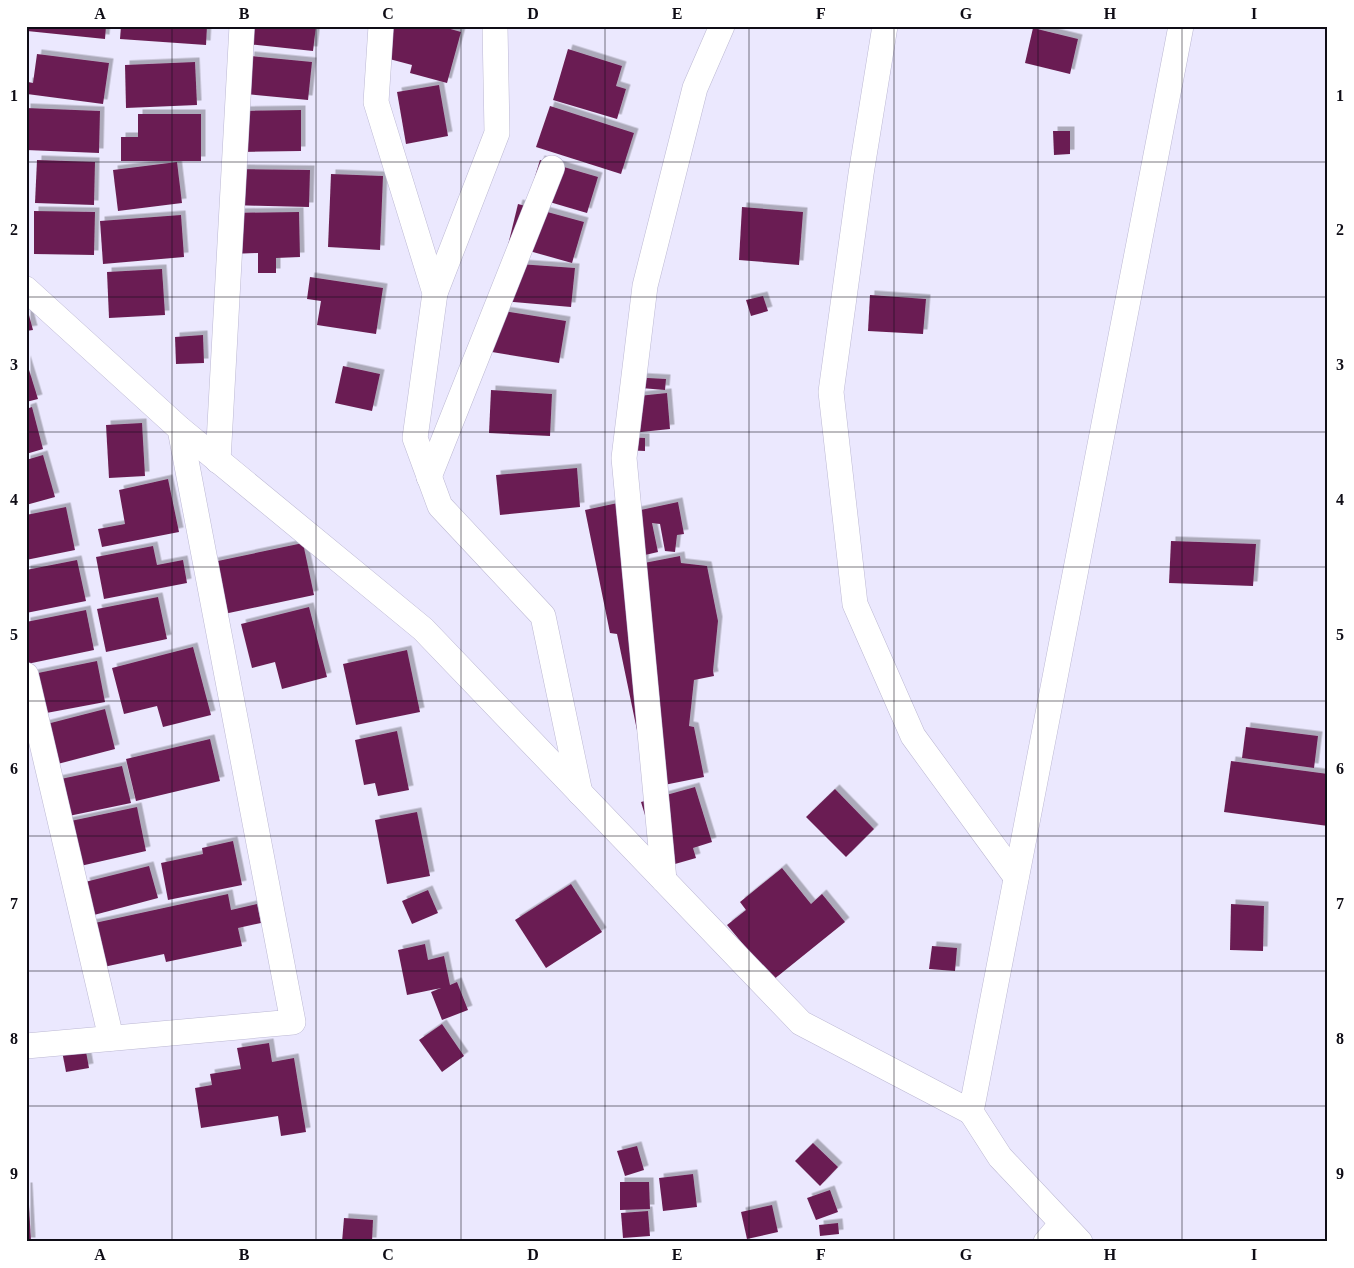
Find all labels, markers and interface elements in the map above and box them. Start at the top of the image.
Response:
text: A [94,5,106,22]
text: B [239,5,250,22]
text: C [382,5,394,22]
text: D [527,5,539,22]
text: E [672,5,682,22]
text: F [816,5,826,22]
text: G [960,5,973,22]
text: H [1104,5,1117,22]
text: I [1251,5,1257,22]
text: 1 [10,87,18,104]
text: 1 [1336,87,1344,104]
text: 2 [10,221,18,238]
text: 2 [1336,221,1344,238]
text: 3 [10,356,18,373]
text: 3 [1336,356,1344,373]
text: 4 [10,491,18,508]
text: 4 [1336,491,1344,508]
text: 5 [10,626,18,643]
text: 5 [1336,626,1344,643]
text: 6 [10,760,18,777]
text: 6 [1336,760,1344,777]
text: 7 [10,895,18,912]
text: 7 [1336,895,1344,912]
text: 8 [10,1030,18,1047]
text: 8 [1336,1030,1344,1047]
text: 9 [10,1165,18,1182]
text: 9 [1336,1165,1344,1182]
text: A [94,1246,106,1263]
text: B [239,1246,250,1263]
text: C [382,1246,394,1263]
text: D [527,1246,539,1263]
text: E [672,1246,682,1263]
text: F [816,1246,826,1263]
text: G [960,1246,973,1263]
text: H [1104,1246,1117,1263]
text: I [1251,1246,1257,1263]

